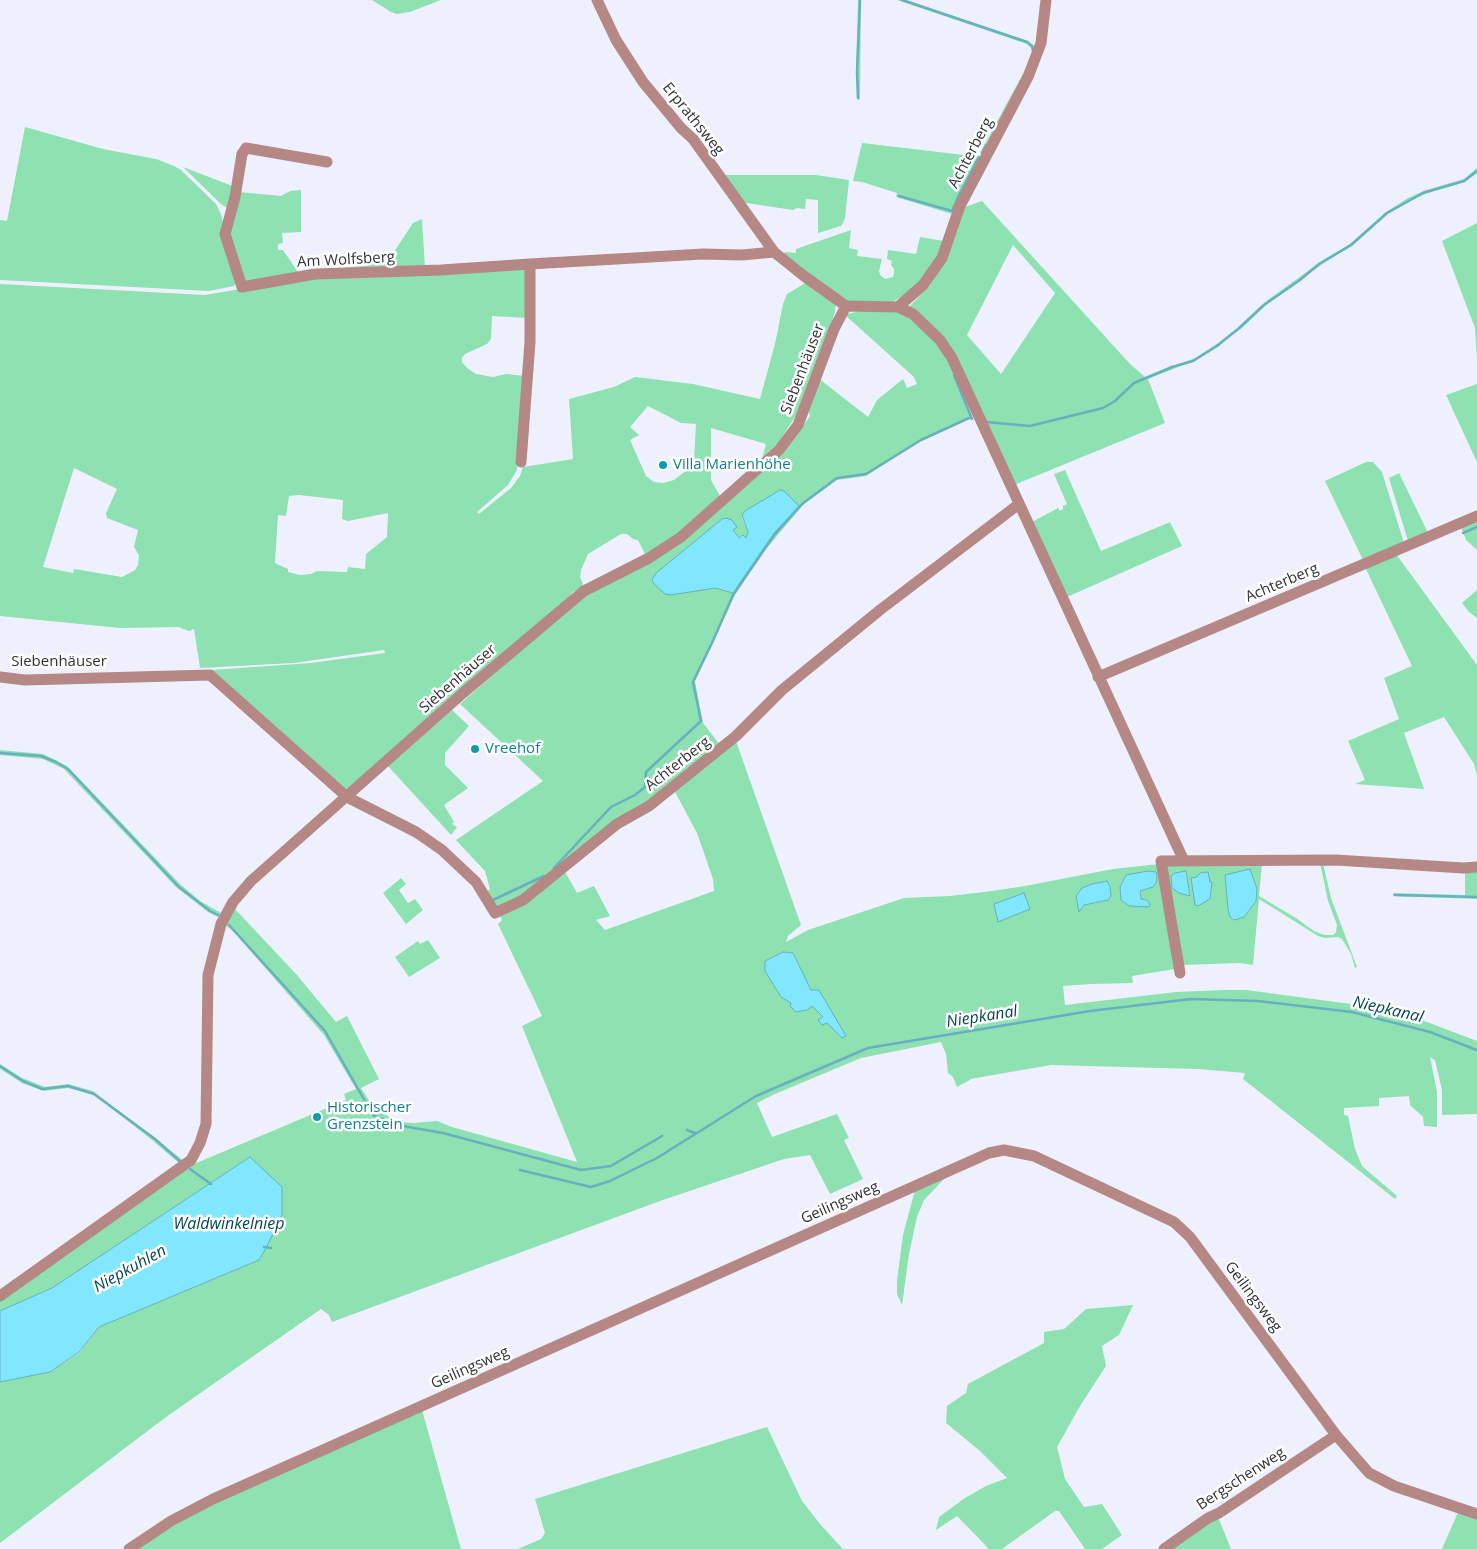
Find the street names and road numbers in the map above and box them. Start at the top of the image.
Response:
street label: Erprathsweg [658,79,728,159]
street label: Achterberg [945,114,997,192]
street label: Am Wolfsberg [297,248,395,272]
street label: Siebenhäuser [777,321,829,417]
street label: Achterberg [1243,560,1321,606]
street label: Siebenhäuser [416,641,500,717]
street label: Siebenhäuser [11,653,107,671]
street label: Achterberg [642,733,714,795]
street label: Geilingsweg [798,1178,882,1228]
street label: Geilingsweg [1221,1258,1285,1336]
street label: Geilingsweg [428,1343,512,1393]
street label: Bergschenweg [1193,1444,1289,1514]

